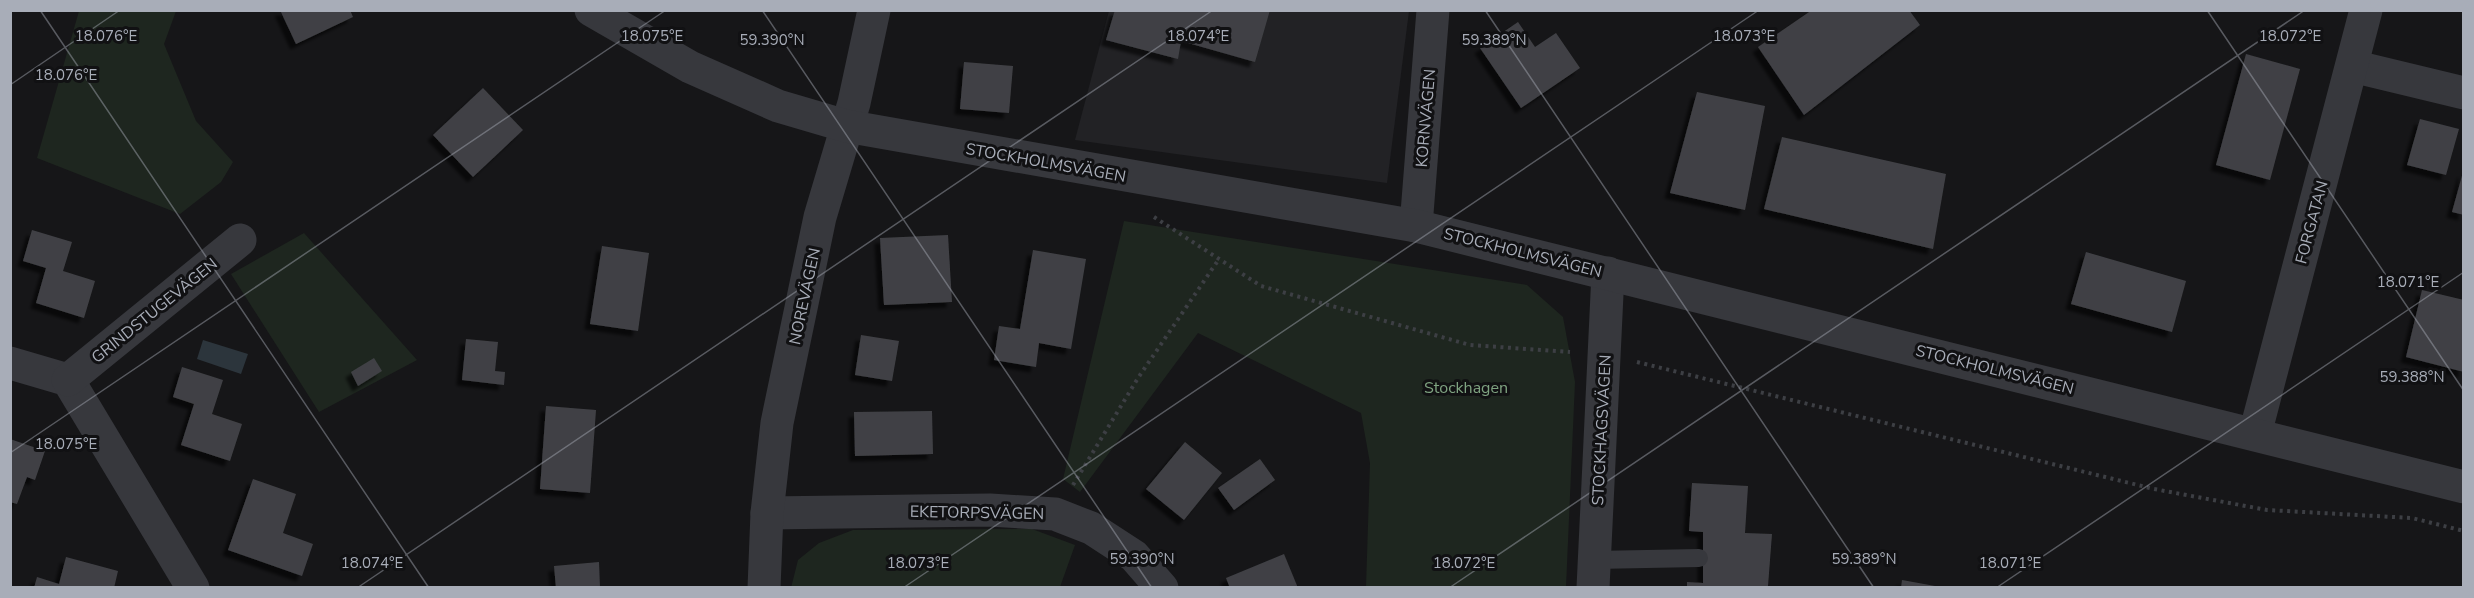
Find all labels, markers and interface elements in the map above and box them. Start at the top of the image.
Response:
text: 18.076°E [75,26,137,46]
text: 18.075°E [621,26,683,46]
text: 18.074°E [1167,26,1229,46]
text: 18.073°E [1713,26,1775,46]
text: 18.072°E [2259,26,2321,46]
text: 59.390°N [739,30,805,50]
text: 59.389°N [1461,30,1527,50]
text: 18.076°E [35,65,97,85]
street label: KORNVÄGEN [1411,68,1441,168]
street label: STOCKHOLMSVÄGEN [964,138,1128,188]
street label: FORGATAN [2290,178,2334,266]
street label: STOCKHOLMSVÄGEN [1441,223,1604,283]
street label: NOREVÄGEN [784,246,826,347]
street label: GRINDSTUGEVÄGEN [87,253,222,368]
text: 18.071°E [2377,272,2439,292]
street label: STOCKHOLMSVÄGEN [1913,340,2076,400]
street label: STOCKHAGSVÄGEN [1587,354,1617,506]
text: 59.388°N [2379,367,2445,387]
park label: Stockhagen [1424,377,1508,399]
text: 18.075°E [35,434,97,454]
street label: EKETORPSVÄGEN [910,501,1044,525]
text: 59.390°N [1109,549,1175,569]
text: 59.389°N [1831,549,1897,569]
text: 18.074°E [341,553,403,573]
text: 18.073°E [887,553,949,573]
text: 18.072°E [1433,553,1495,573]
text: 18.071°E [1979,553,2041,573]

